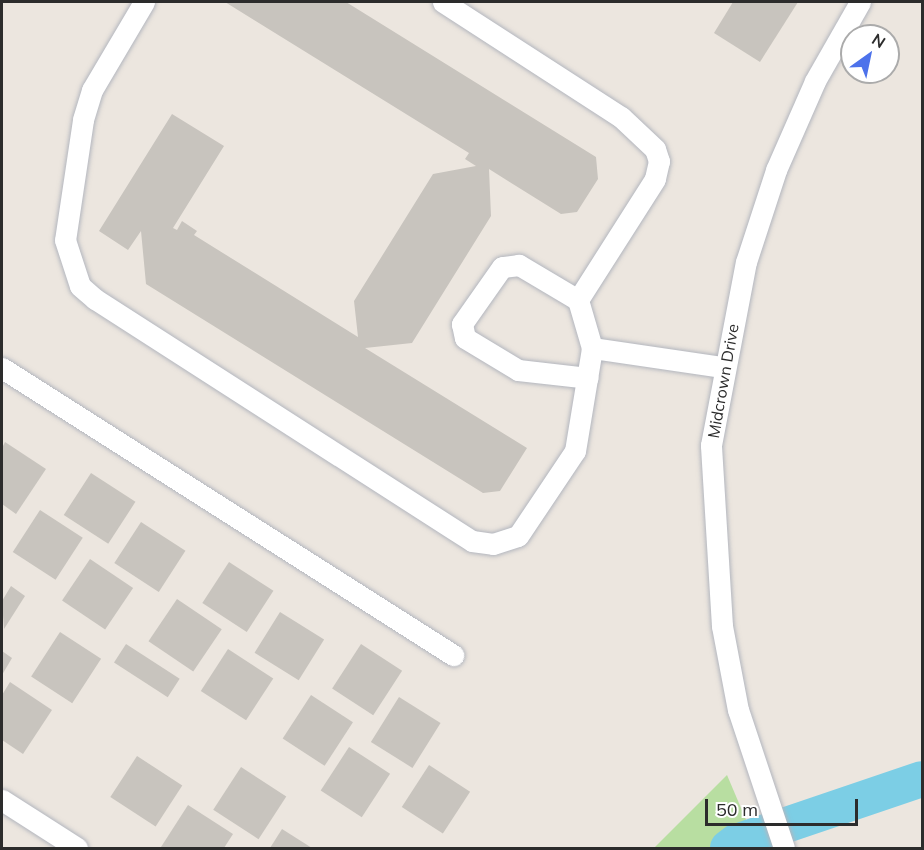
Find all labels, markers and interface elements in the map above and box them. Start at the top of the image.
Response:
north arrow [840,24,900,84]
text: N [868,29,889,52]
street label: Midcrown Drive [703,322,743,440]
scale bar [708,787,861,825]
text: 50 m [716,798,758,821]

